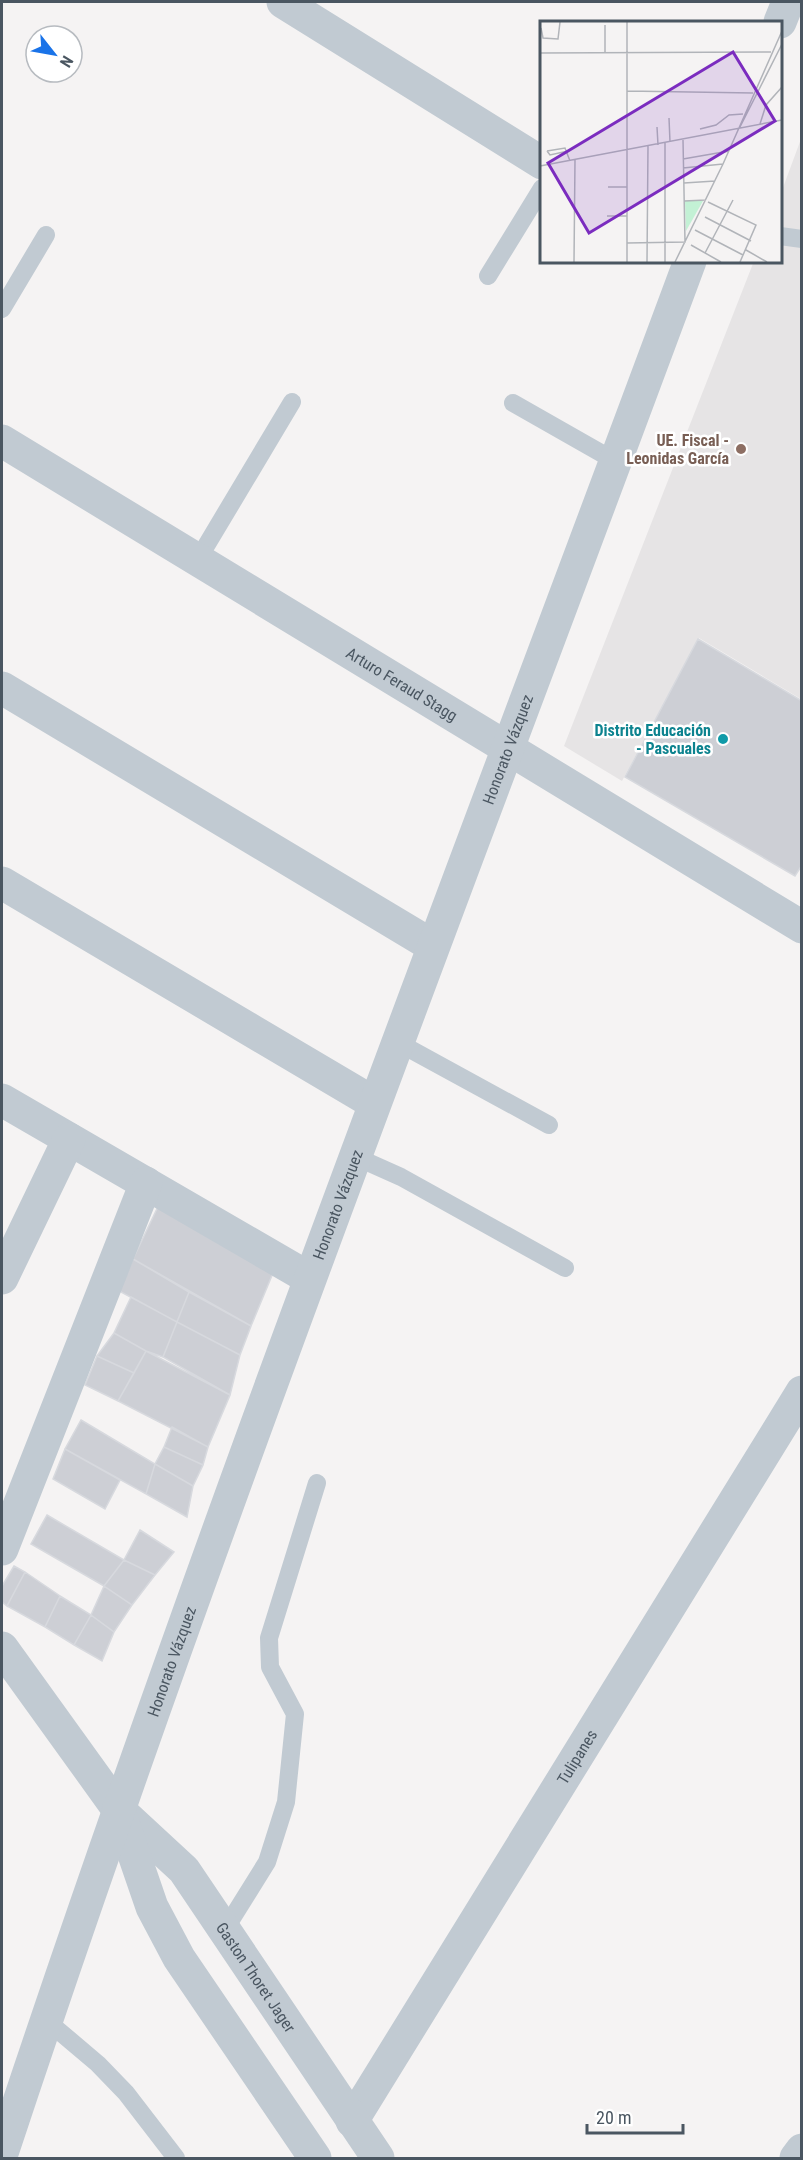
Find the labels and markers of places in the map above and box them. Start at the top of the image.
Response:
place label: UE. Fiscal - Leonidas García [626,431,729,468]
marker: UE. Fiscal - Leonidas García [734,442,748,456]
place label: Distrito Educación - Pascuales [594,721,711,758]
marker: Distrito Educación - Pascuales [716,732,730,746]

